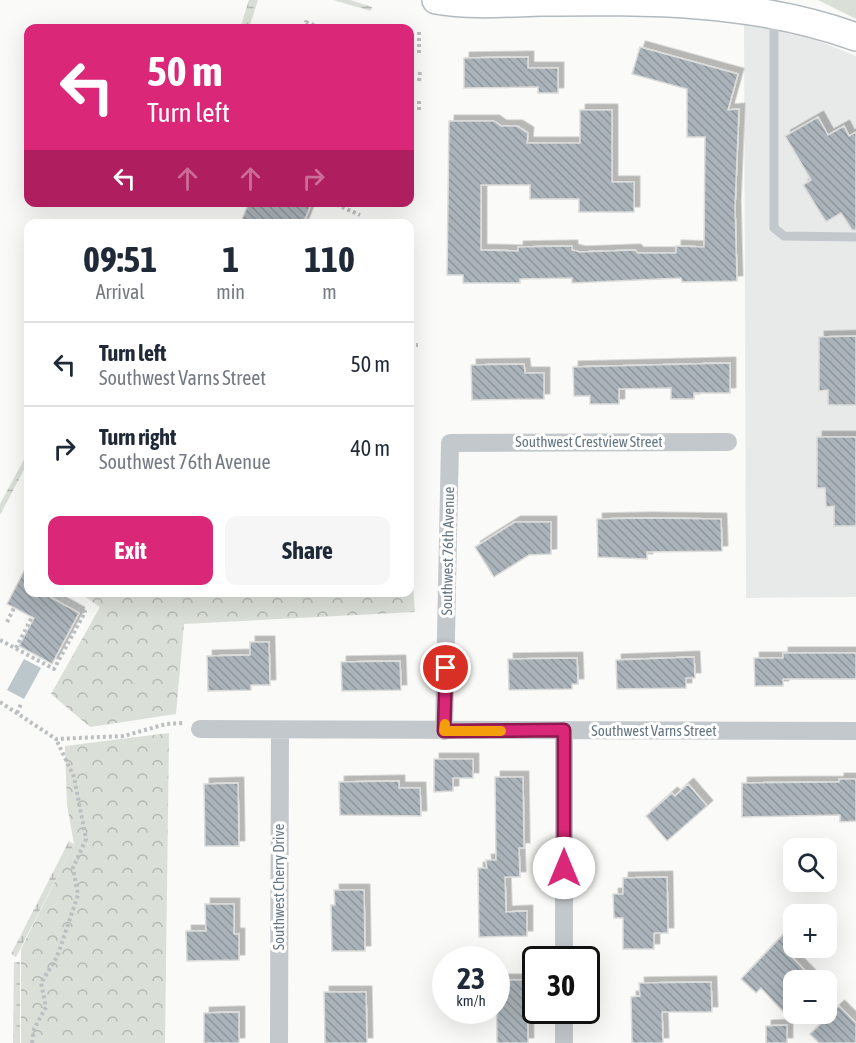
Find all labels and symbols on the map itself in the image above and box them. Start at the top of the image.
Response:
street label: Southwest Crestview Street [515,433,663,450]
street label: Southwest 76th Avenue [438,486,457,616]
pin [420,642,471,693]
street label: Southwest Varns Street [591,722,717,739]
street label: Southwest Cherry Drive [270,824,287,950]
position arrow [532,836,596,900]
speed limit sign: 30 [522,946,600,1024]

